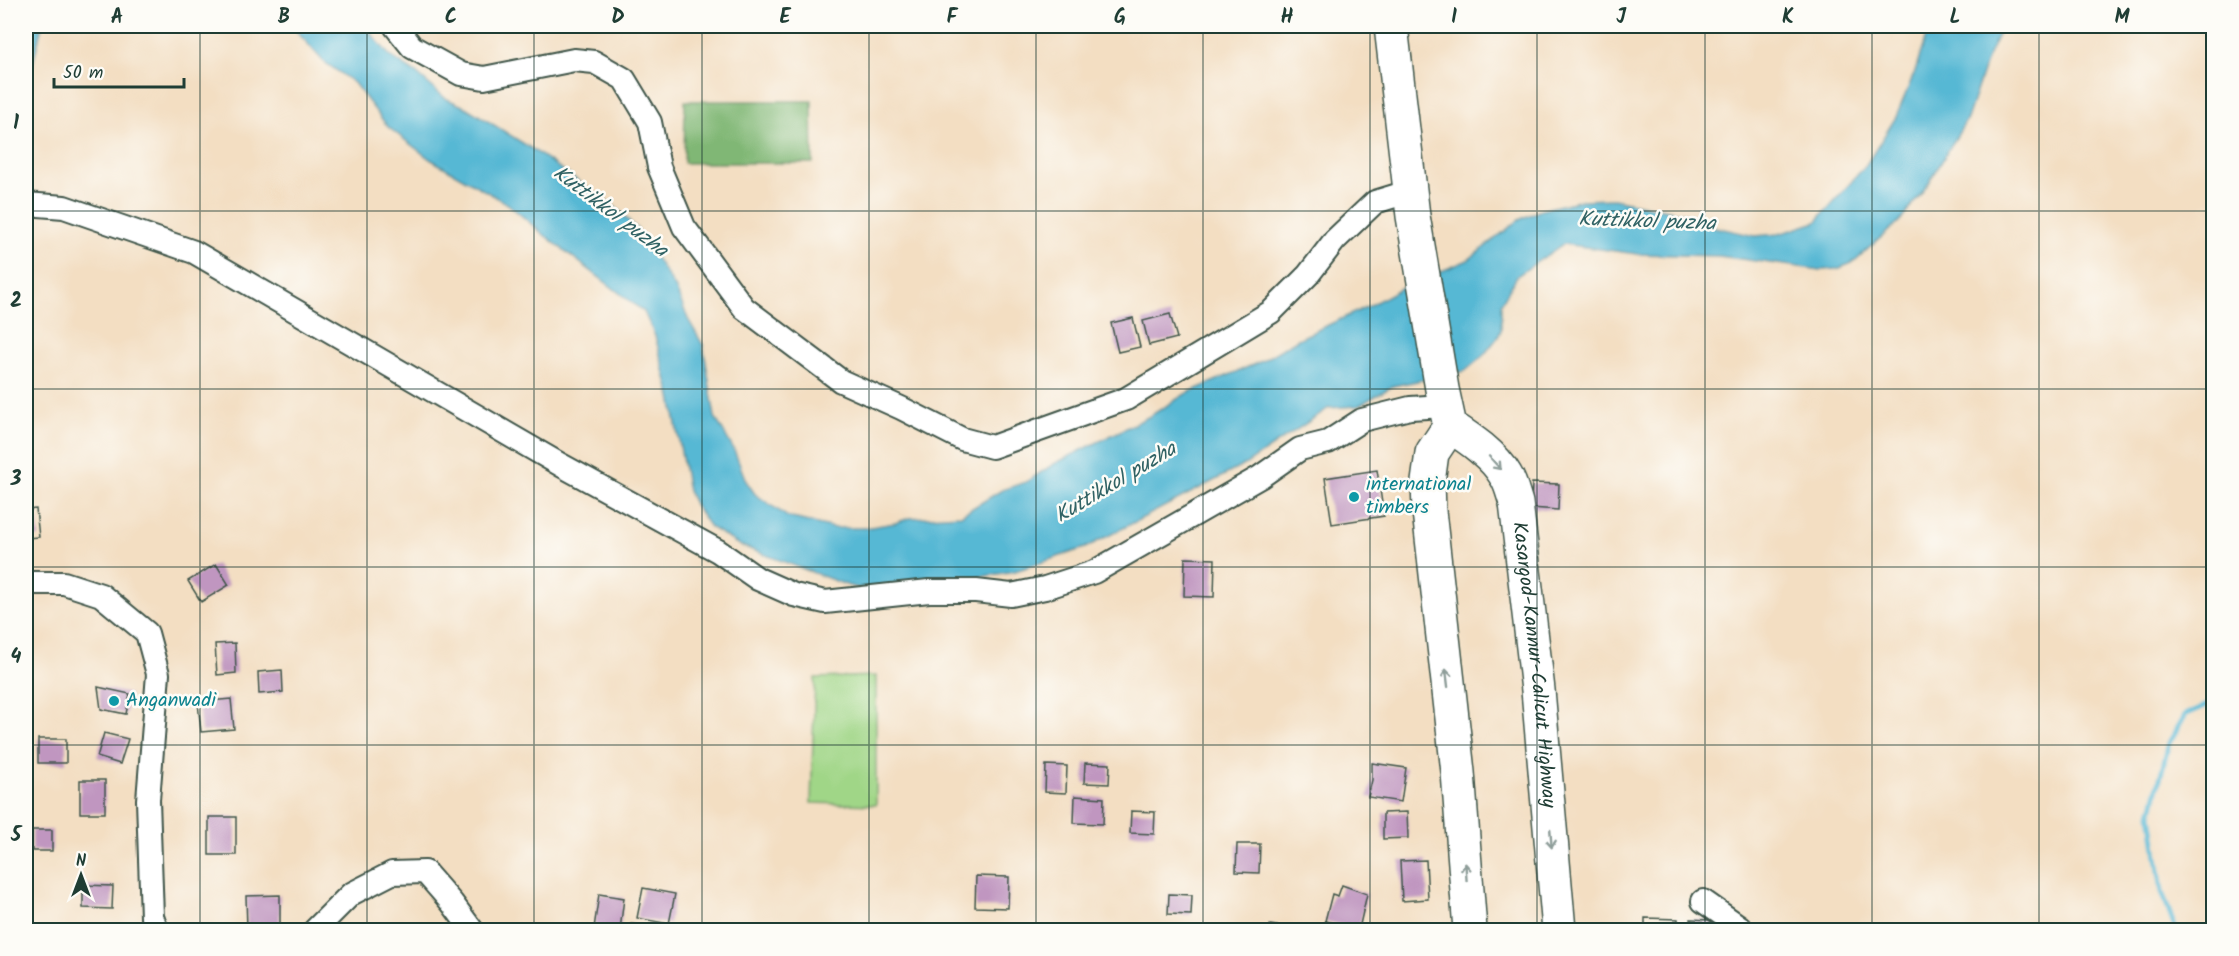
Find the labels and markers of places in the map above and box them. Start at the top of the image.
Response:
place label: international timbers [1366,469,1471,524]
marker: international timbers [1347,490,1361,504]
place label: Anganwadi [126,685,217,717]
marker: Anganwadi [107,694,121,708]

